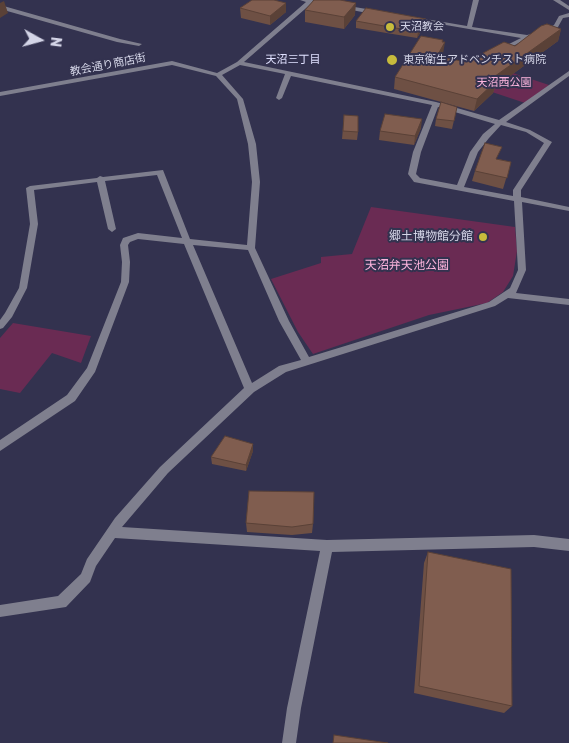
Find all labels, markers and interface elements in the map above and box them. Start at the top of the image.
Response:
north arrow [15,15,65,65]
place label: 天沼教会 [400,20,444,34]
marker: 天沼教会 [384,21,396,33]
text: N [46,36,64,48]
street label: 教会通り商店街 [69,51,147,79]
district label: 天沼三丁目 [266,53,320,67]
marker: 東京衛生アドベンチスト病院 [385,53,399,67]
place label: 東京衛生アドベンチスト病院 [403,53,546,67]
park label: 天沼西公園 [477,76,531,90]
place label: 郷土博物館分館 [389,230,473,244]
marker: 郷土博物館分館 [477,231,489,243]
park label: 天沼弁天池公園 [365,259,449,273]

